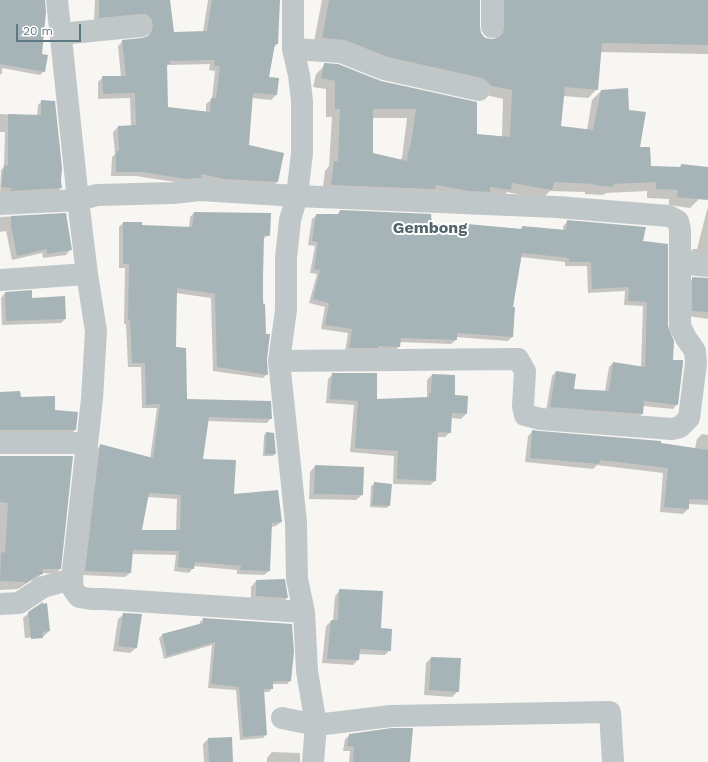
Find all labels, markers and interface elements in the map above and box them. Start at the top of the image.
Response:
scale bar [18,16,83,42]
text: 20 m [23,24,53,38]
district label: Gembong [393,218,467,238]

